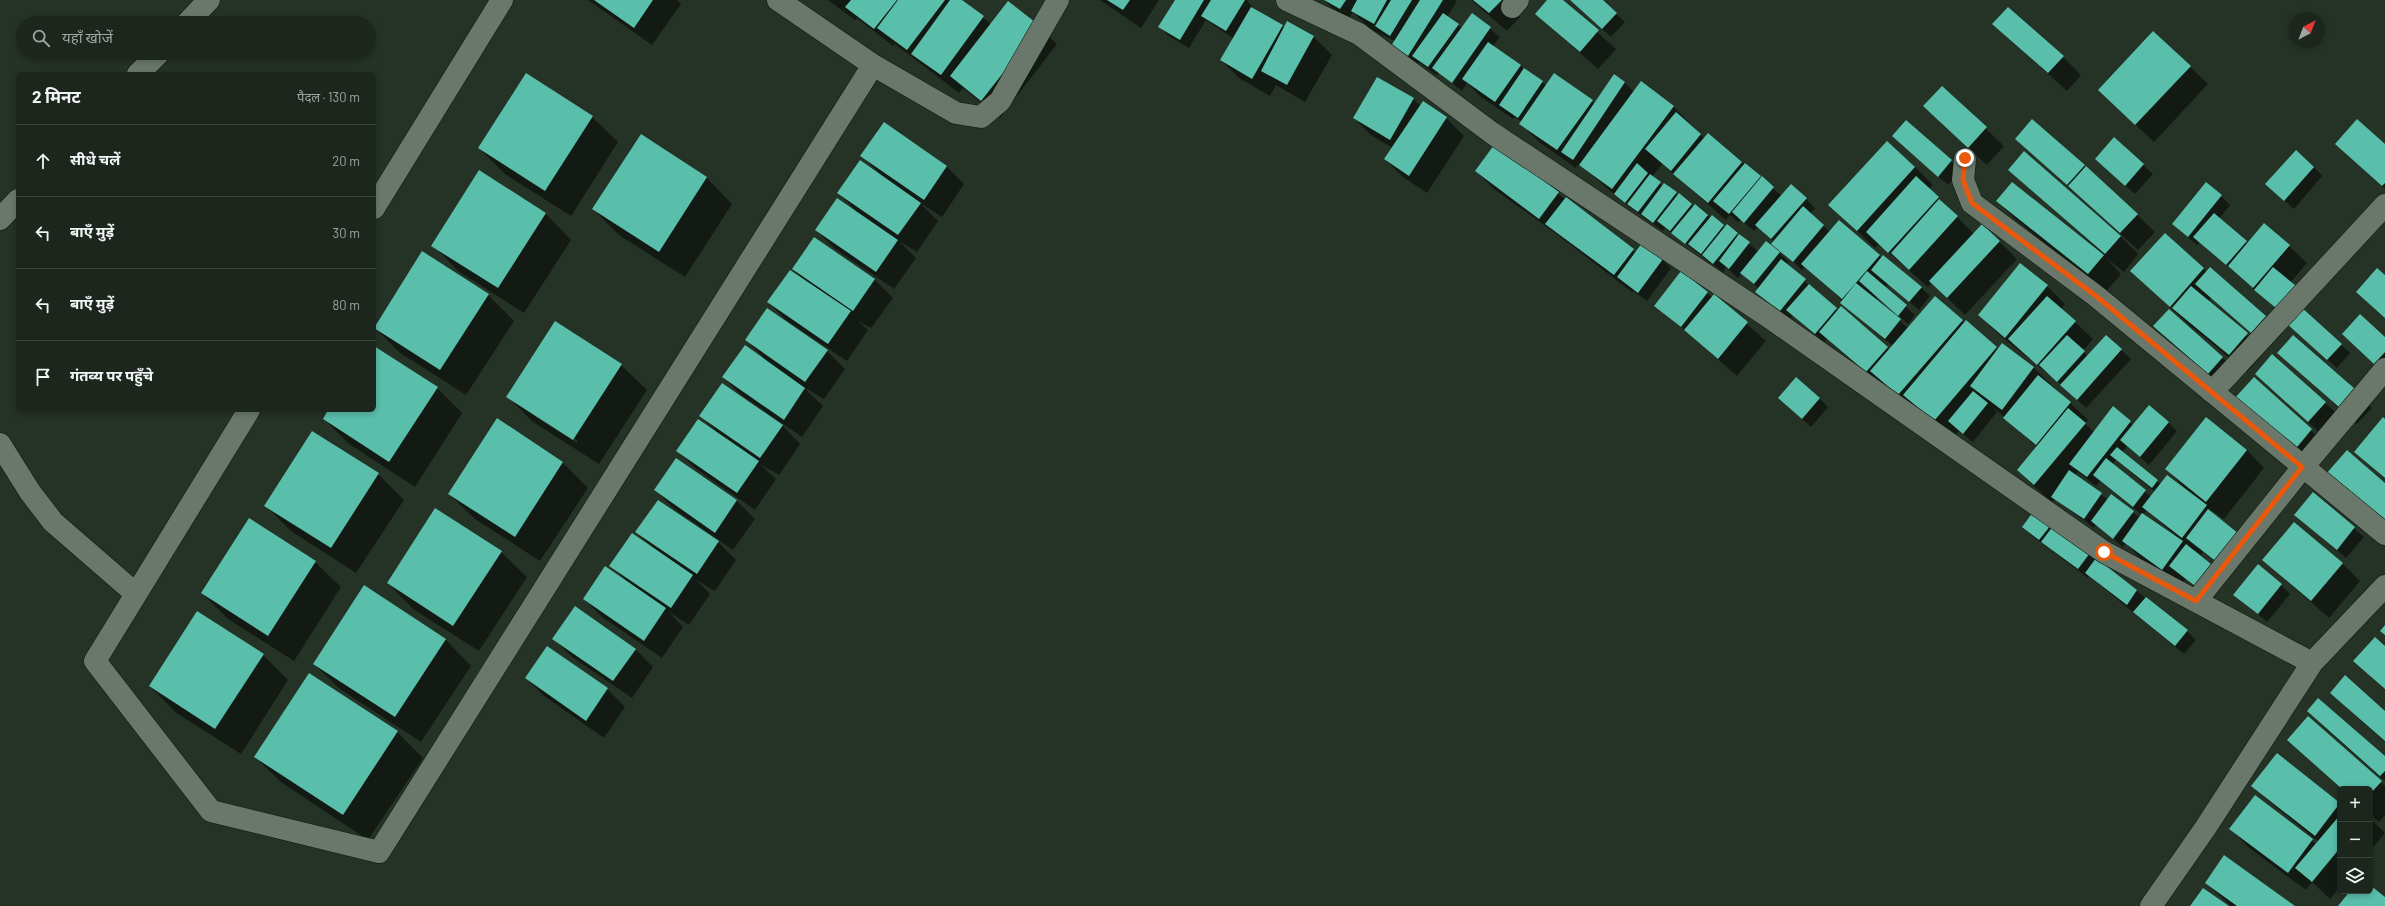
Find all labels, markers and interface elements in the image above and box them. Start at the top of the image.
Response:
north arrow [2289,12,2325,48]
search box [16,16,376,60]
icon: search [30,27,52,49]
text: यहाँ खोजें [62,28,113,46]
text: 2 मिनट [32,86,81,106]
text: पैदल · 130 m [297,89,360,105]
route end [1956,149,1974,167]
icon: ahead [32,150,54,172]
text: सीधे चलें [70,150,120,168]
text: 20 m [332,153,360,169]
icon: left [32,222,54,244]
text: बाएँ मुड़ें [70,222,114,240]
text: 30 m [333,225,360,241]
icon: left [32,294,54,316]
text: बाएँ मुड़ें [70,294,114,312]
text: 80 m [333,297,360,313]
icon: arrive [32,366,54,388]
text: गंतव्य पर पहुँचे [70,366,153,384]
route start [2095,543,2113,561]
map controls [2337,786,2373,894]
button: + [2337,786,2373,822]
button: − [2337,822,2373,858]
button: layers [2337,858,2373,894]

